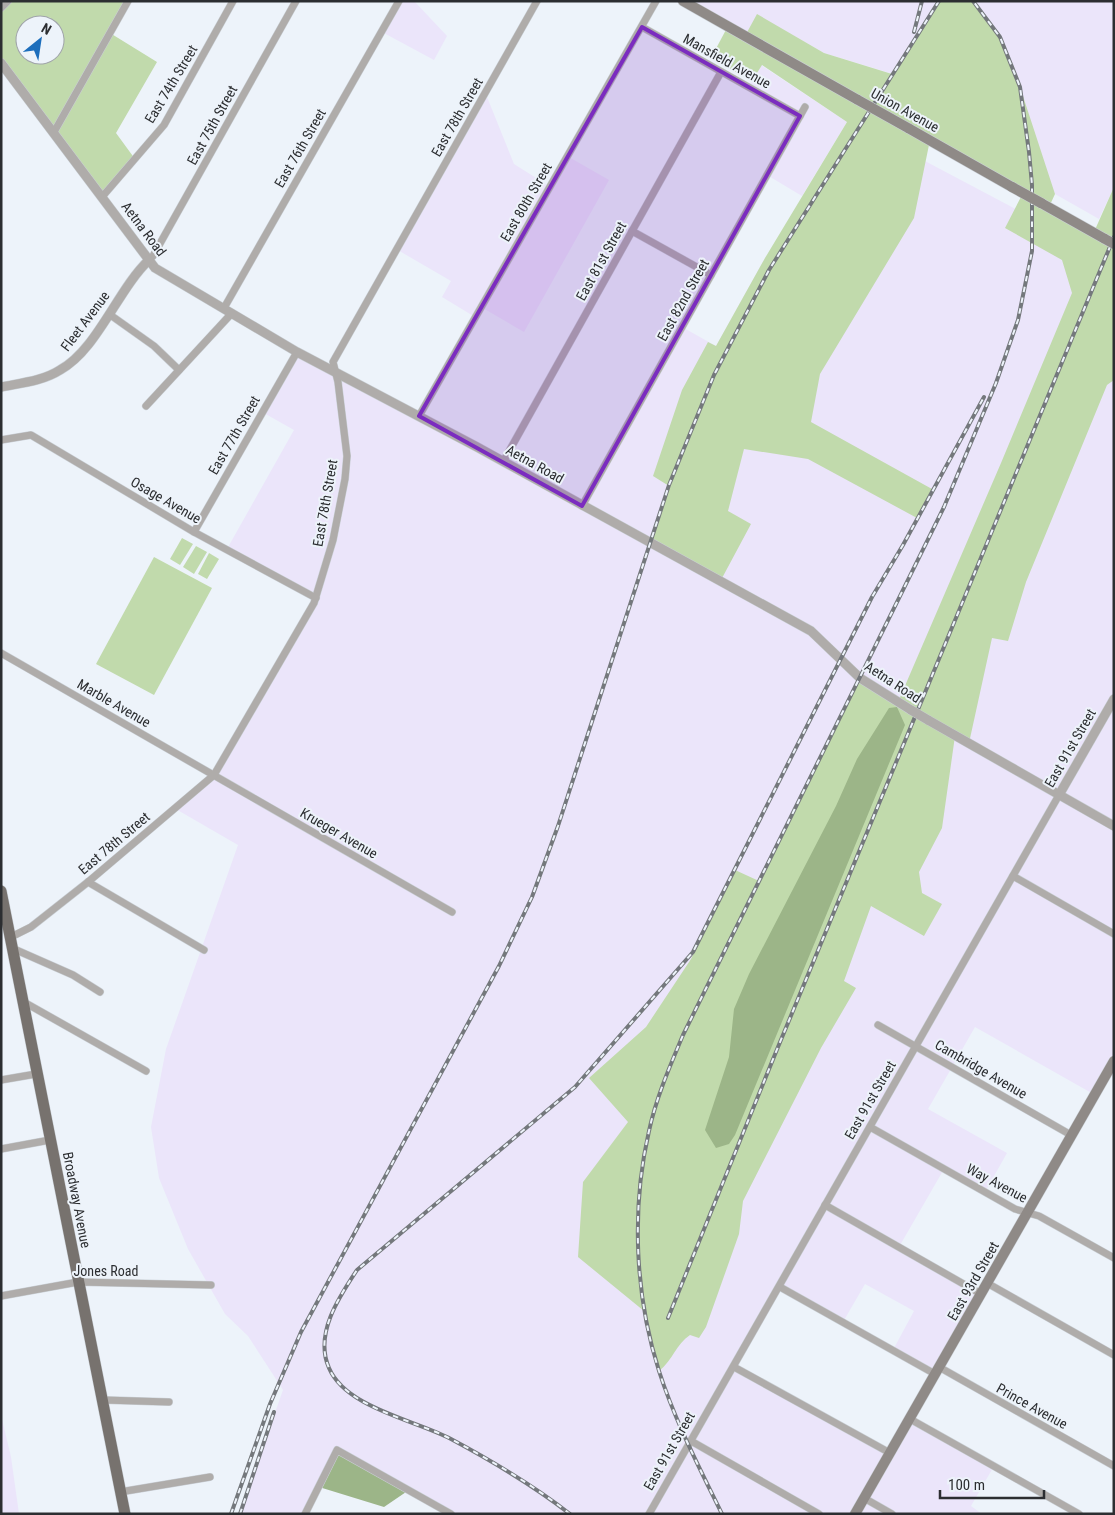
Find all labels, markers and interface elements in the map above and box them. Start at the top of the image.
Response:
north arrow [15,15,65,65]
text: N [39,20,54,38]
street label: Mansfield Avenue [680,30,774,92]
street label: East 74th Street [141,42,201,126]
street label: East 78th Street [428,75,486,159]
street label: East 75th Street [184,83,240,167]
street label: Union Avenue [868,85,942,135]
street label: East 76th Street [271,106,329,190]
street label: East 80th Street [497,160,555,244]
street label: Aetna Road [118,199,170,259]
street label: East 81st Street [573,219,629,303]
street label: East 82nd Street [654,256,712,344]
street label: Fleet Avenue [57,288,113,354]
street label: East 77th Street [205,393,263,477]
street label: Aetna Road [503,442,567,486]
street label: East 78th Street [309,458,341,548]
street label: Osage Avenue [128,473,204,527]
street label: Aetna Road [862,658,924,706]
street label: Marble Avenue [75,676,154,731]
street label: East 91st Street [1041,706,1099,790]
street label: Krueger Avenue [298,804,381,862]
street label: East 78th Street [75,809,153,877]
street label: Cambridge Avenue [932,1036,1030,1102]
street label: East 91st Street [841,1058,899,1142]
street label: Broadway Avenue [60,1151,94,1250]
street label: Way Avenue [964,1160,1030,1206]
street label: East 93rd Street [944,1239,1002,1323]
street label: Jones Road [74,1263,138,1279]
street label: Prince Avenue [994,1380,1071,1432]
street label: East 91st Street [640,1409,698,1493]
scale bar [940,1468,1044,1500]
text: 100 m [948,1476,985,1494]

